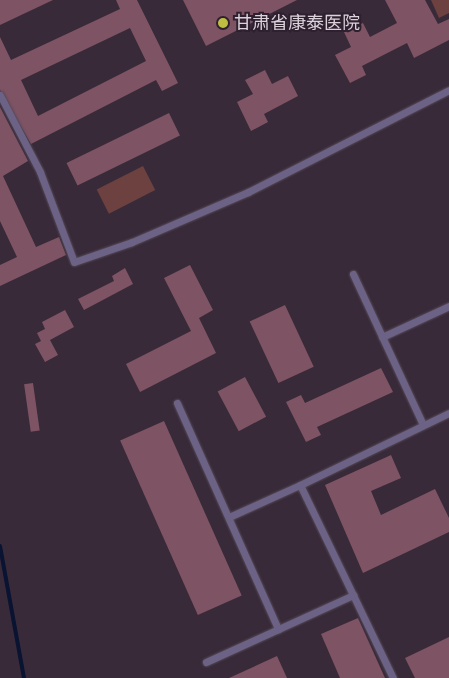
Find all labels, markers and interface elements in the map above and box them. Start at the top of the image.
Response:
place label: 甘肃省康泰医院 [234,12,360,34]
marker: 甘肃省康泰医院 [216,16,230,30]

